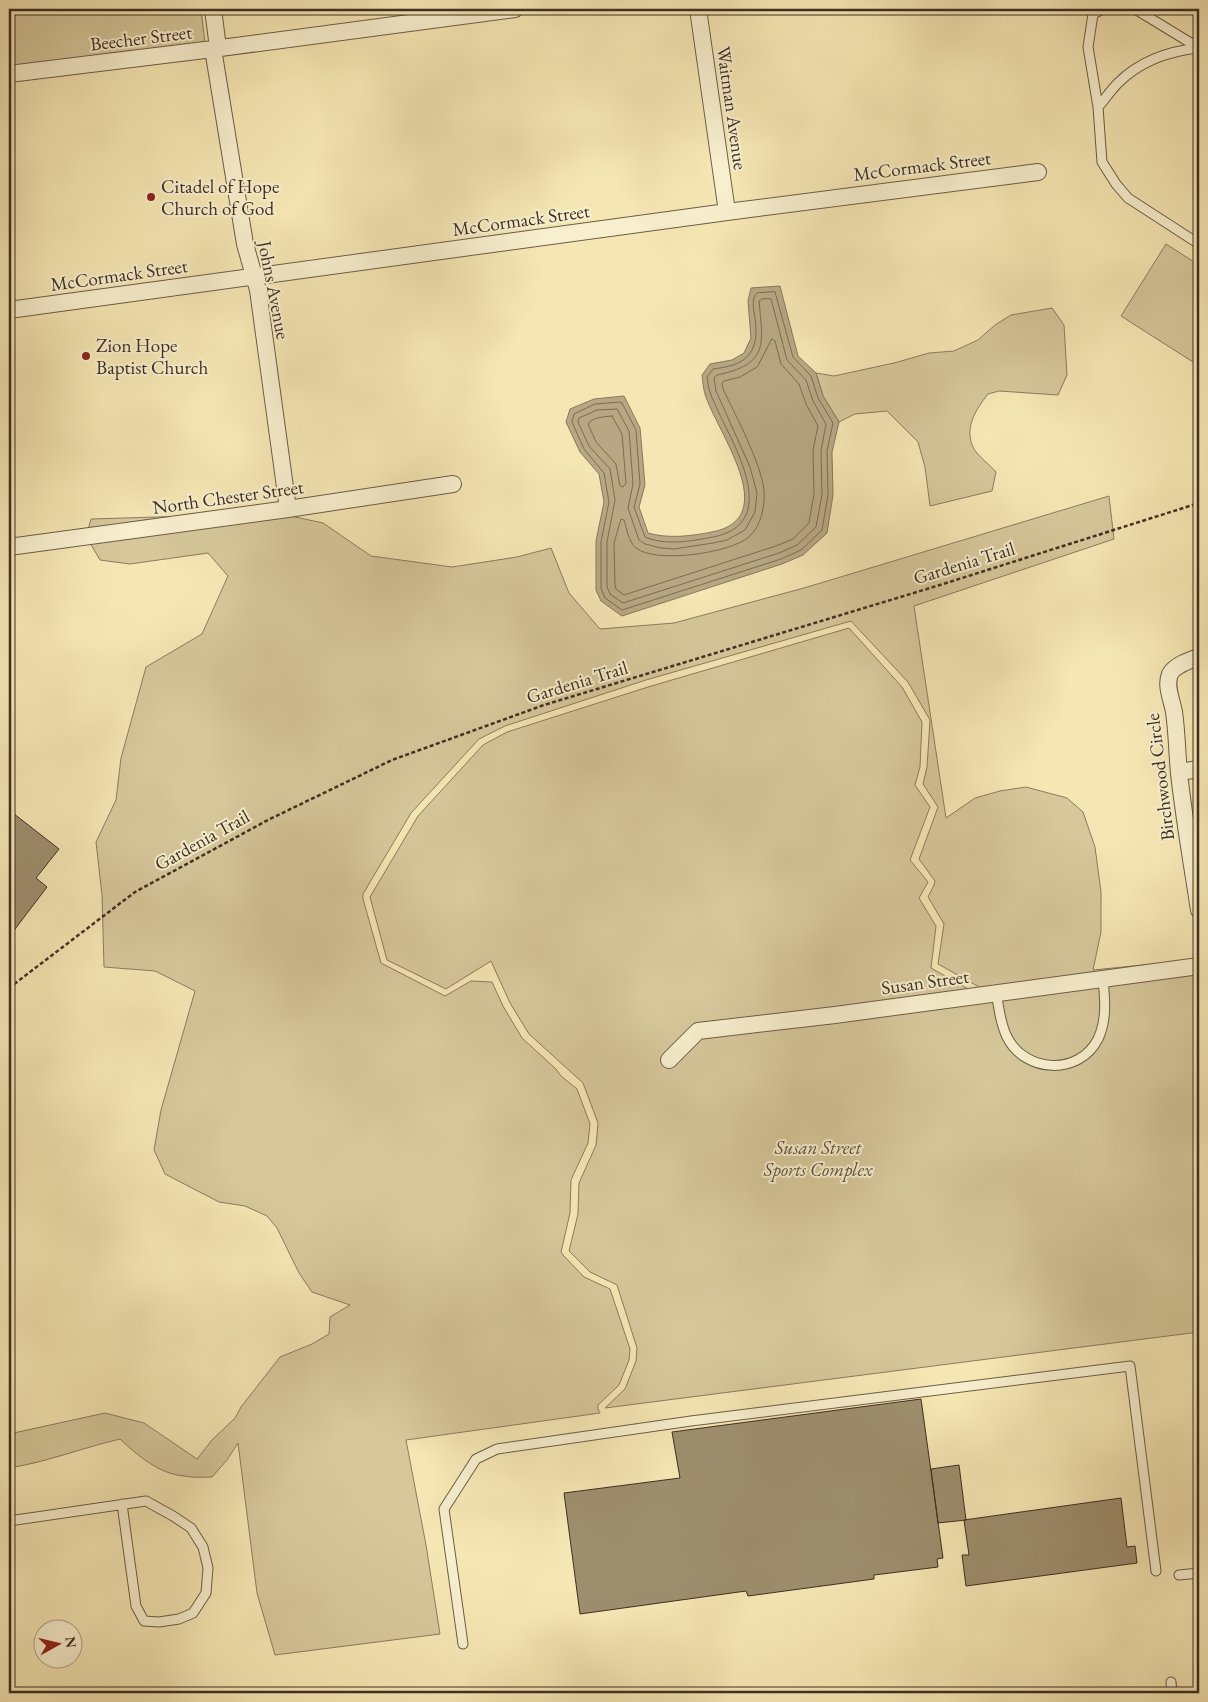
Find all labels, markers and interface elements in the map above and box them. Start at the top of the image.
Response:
street label: Beecher Street [89,19,193,57]
street label: Waitman Avenue [711,45,753,171]
street label: McCormack Street [852,145,992,187]
place label: Citadel of Hope Church of God [161,174,279,221]
marker: Citadel of Hope Church of God [145,191,157,203]
street label: McCormack Street [451,198,591,242]
street label: Johns Avenue [252,237,296,341]
street label: McCormack Street [49,253,189,297]
place label: Zion Hope Baptist Church [96,333,208,380]
marker: Zion Hope Baptist Church [80,350,92,362]
street label: North Chester Street [151,474,305,520]
street label: Gardenia Trail [910,536,1018,590]
street label: Gardenia Trail [523,655,631,709]
street label: Birchwood Circle [1140,712,1180,842]
street label: Gardenia Trail [150,803,254,876]
street label: Susan Street [880,963,970,1001]
park label: Susan Street Sports Complex [763,1135,873,1182]
north arrow [32,1620,82,1670]
text: N [61,1635,81,1650]

